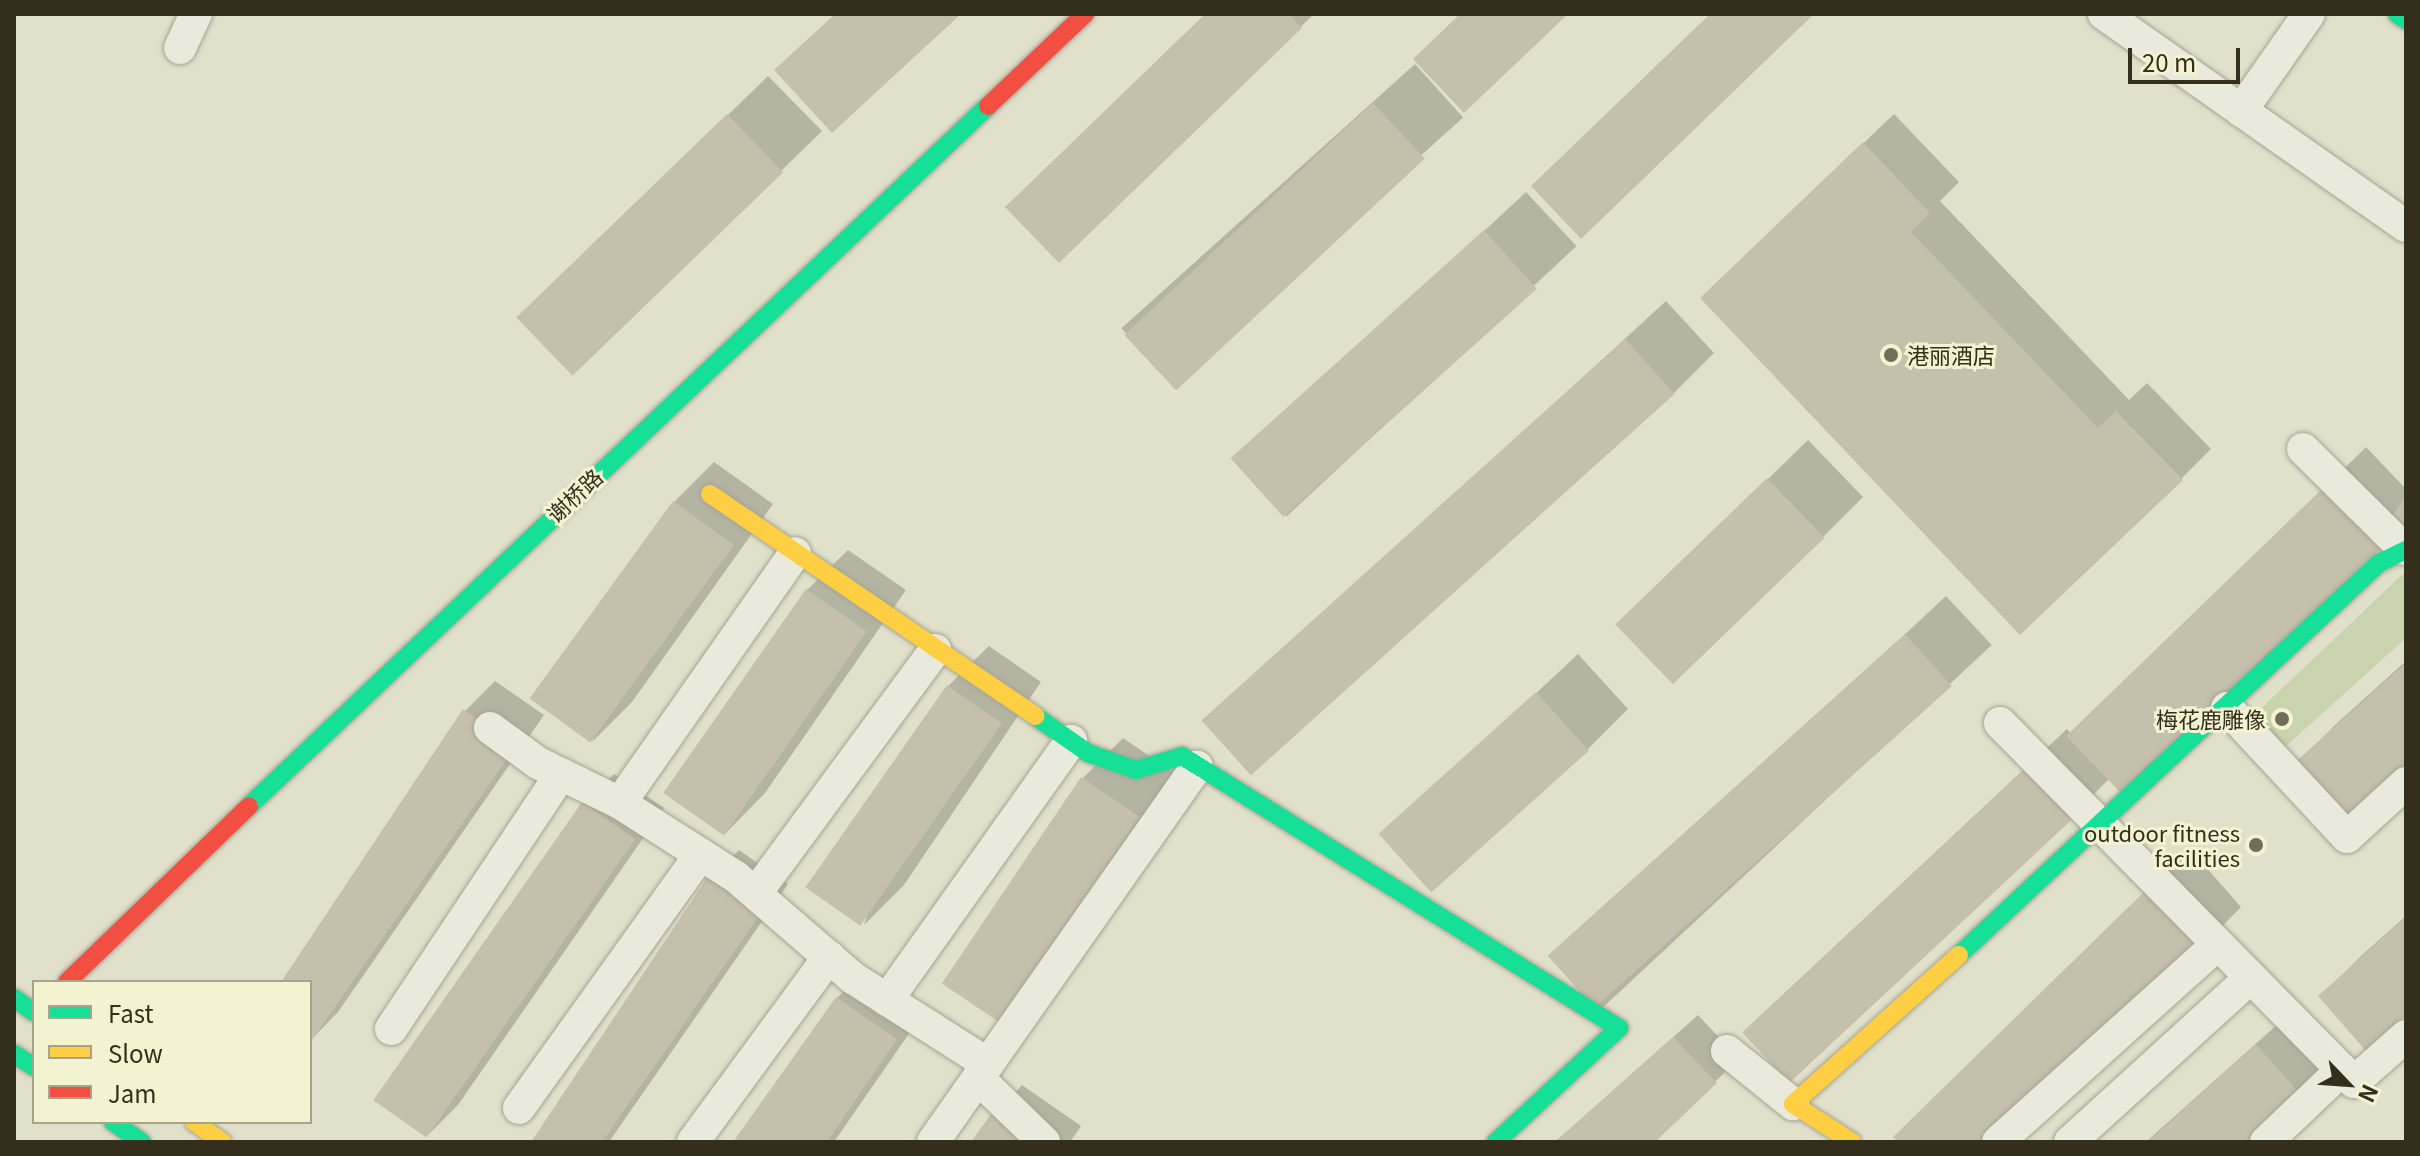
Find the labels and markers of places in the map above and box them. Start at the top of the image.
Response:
place label: 港丽酒店 [1907,342,1995,368]
marker: 港丽酒店 [1882,346,1900,364]
place label: 梅花鹿雕像 [2156,706,2266,732]
marker: 梅花鹿雕像 [2273,710,2291,728]
place label: outdoor fitness facilities [2084,819,2240,870]
marker: outdoor fitness facilities [2247,836,2265,854]

